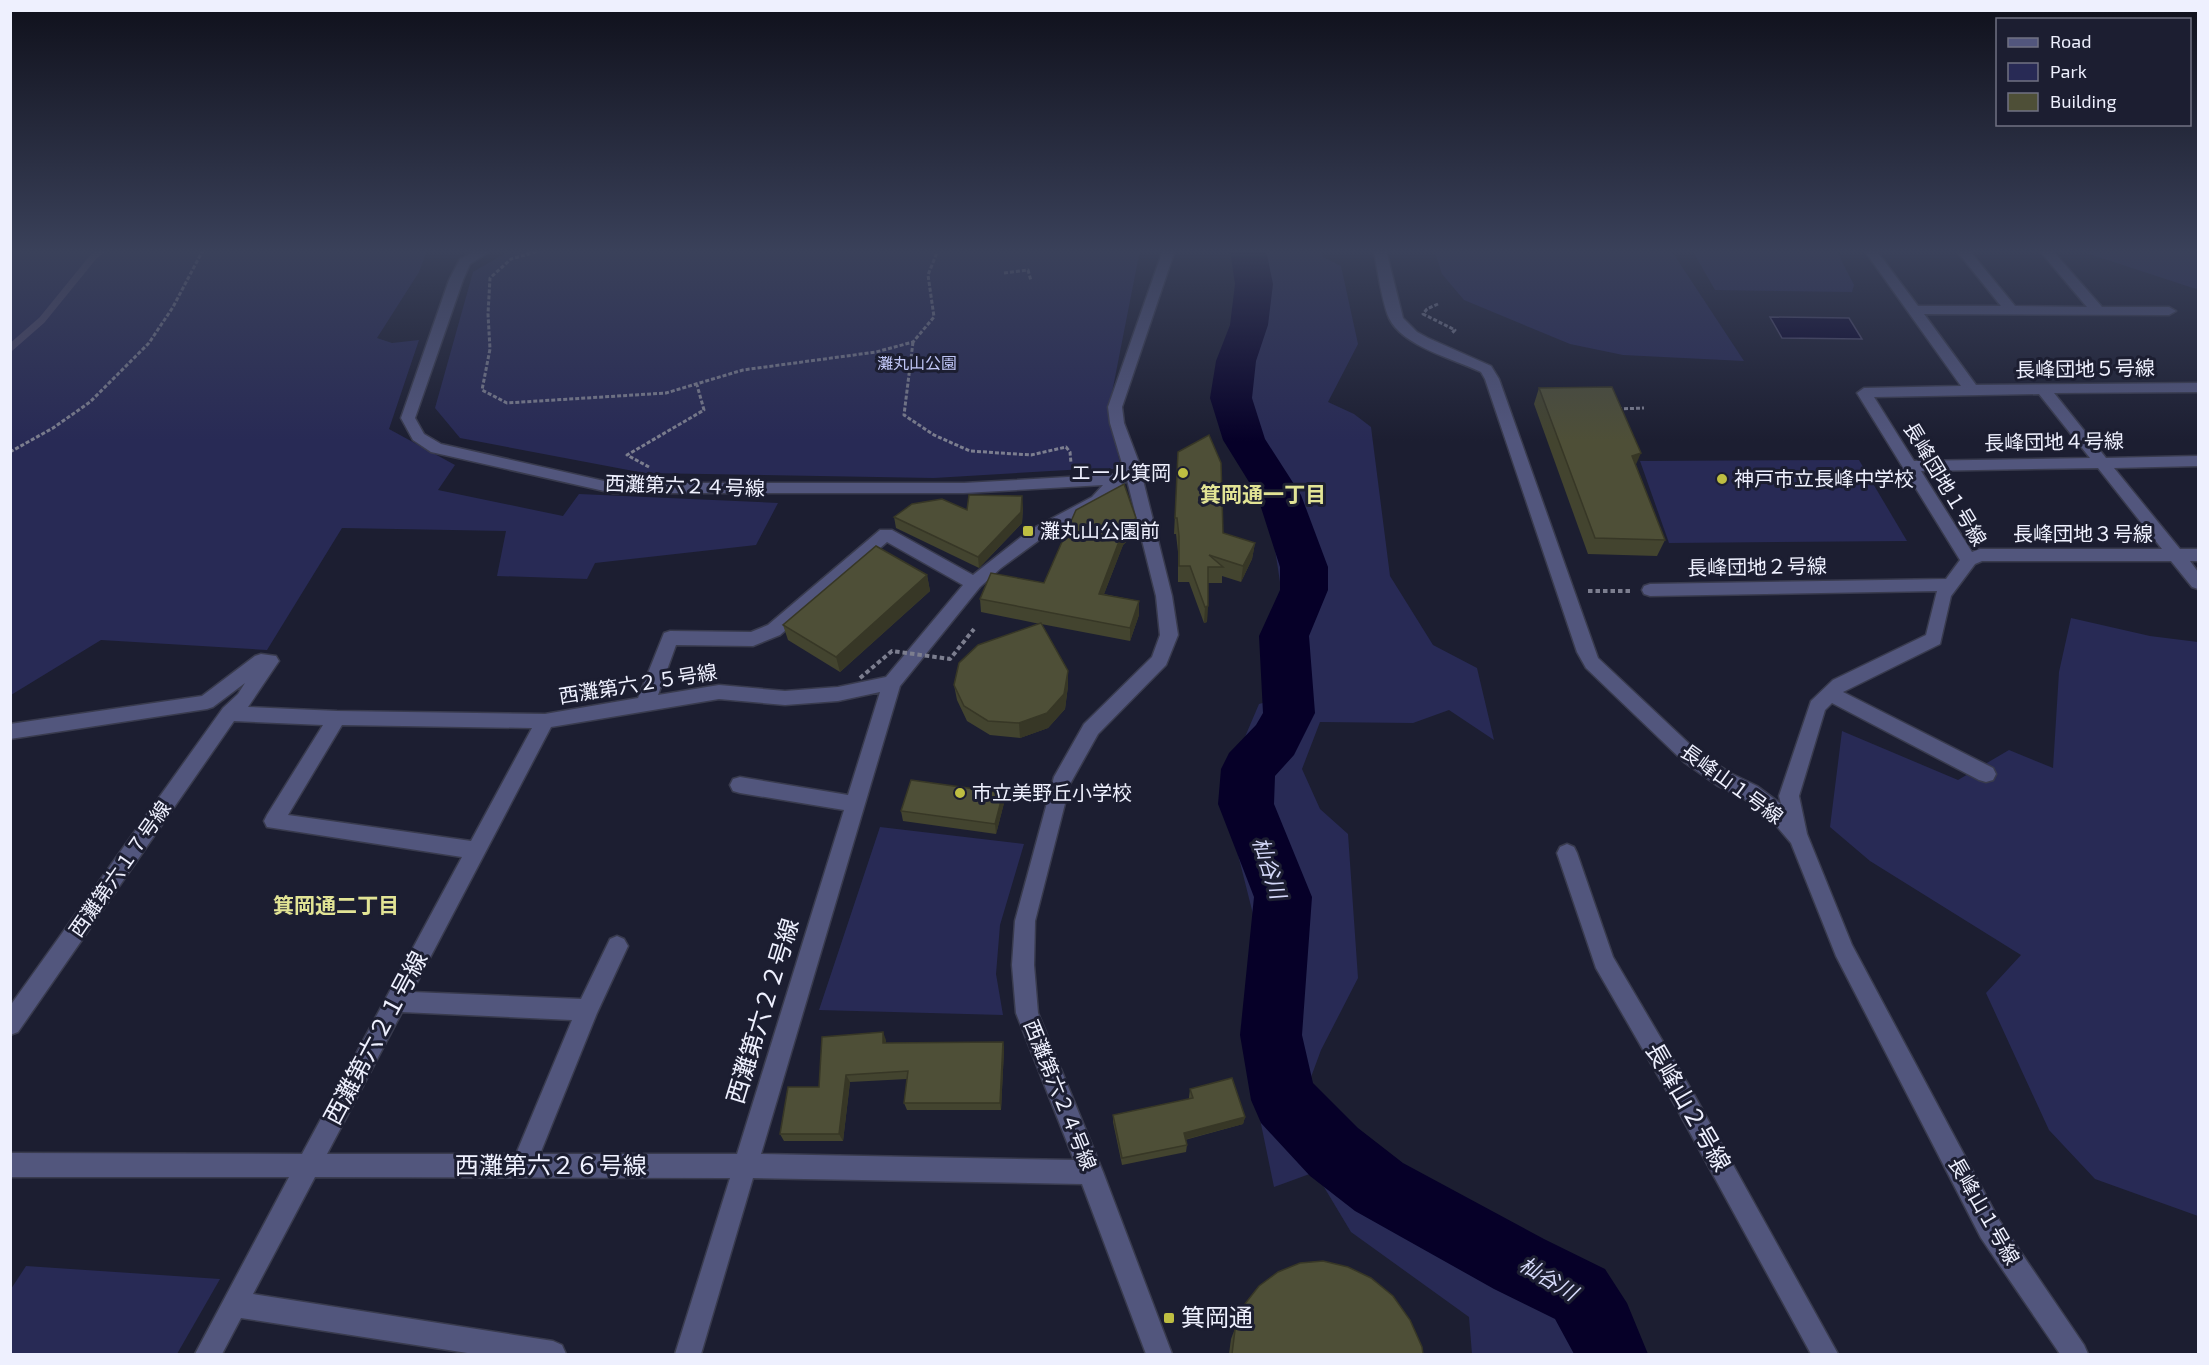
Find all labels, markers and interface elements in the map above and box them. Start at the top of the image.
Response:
legend [1996,18,2191,126]
text: Road [2050,30,2091,52]
text: Park [2050,60,2087,82]
text: Building [2050,90,2117,112]
park label: 灘丸山公園 [877,353,957,372]
street label: 長峰団地５号線 [2015,355,2155,381]
street label: 長峰団地１号線 [1900,417,1992,550]
street label: 長峰団地４号線 [1984,428,2124,454]
place label: エール箕岡 [1071,460,1171,484]
marker: エール箕岡 [1176,466,1190,480]
place label: 神戸市立長峰中学校 [1734,466,1914,490]
street label: 西灘第六２４号線 [605,470,765,500]
marker: 神戸市立長峰中学校 [1715,472,1729,486]
district label: 箕岡通一丁目 [1200,481,1326,506]
place label: 灘丸山公園前 [1040,518,1160,542]
street label: 長峰団地３号線 [2013,521,2153,545]
marker: 灘丸山公園前 [1021,524,1035,538]
street label: 長峰団地２号線 [1687,553,1827,579]
street label: 西灘第六２５号線 [557,659,719,707]
street label: 長峰山１号線 [1677,738,1788,828]
place label: 市立美野丘小学校 [972,780,1132,804]
marker: 市立美野丘小学校 [953,786,967,800]
street label: 西灘第六１７号線 [63,796,175,941]
water label: 杣谷川 [1249,834,1293,903]
district label: 箕岡通二丁目 [273,892,399,917]
street label: 西灘第六２２号線 [720,915,803,1107]
street label: 西灘第六２１号線 [317,946,433,1129]
street label: 西灘第六２４号線 [1020,1016,1102,1173]
street label: 長峰山２号線 [1641,1037,1738,1176]
street label: 西灘第六２６号線 [455,1150,647,1179]
street label: 長峰山１号線 [1944,1153,2025,1268]
water label: 杣谷川 [1515,1251,1584,1306]
place label: 箕岡通 [1181,1302,1253,1331]
marker: 箕岡通 [1162,1311,1176,1325]

